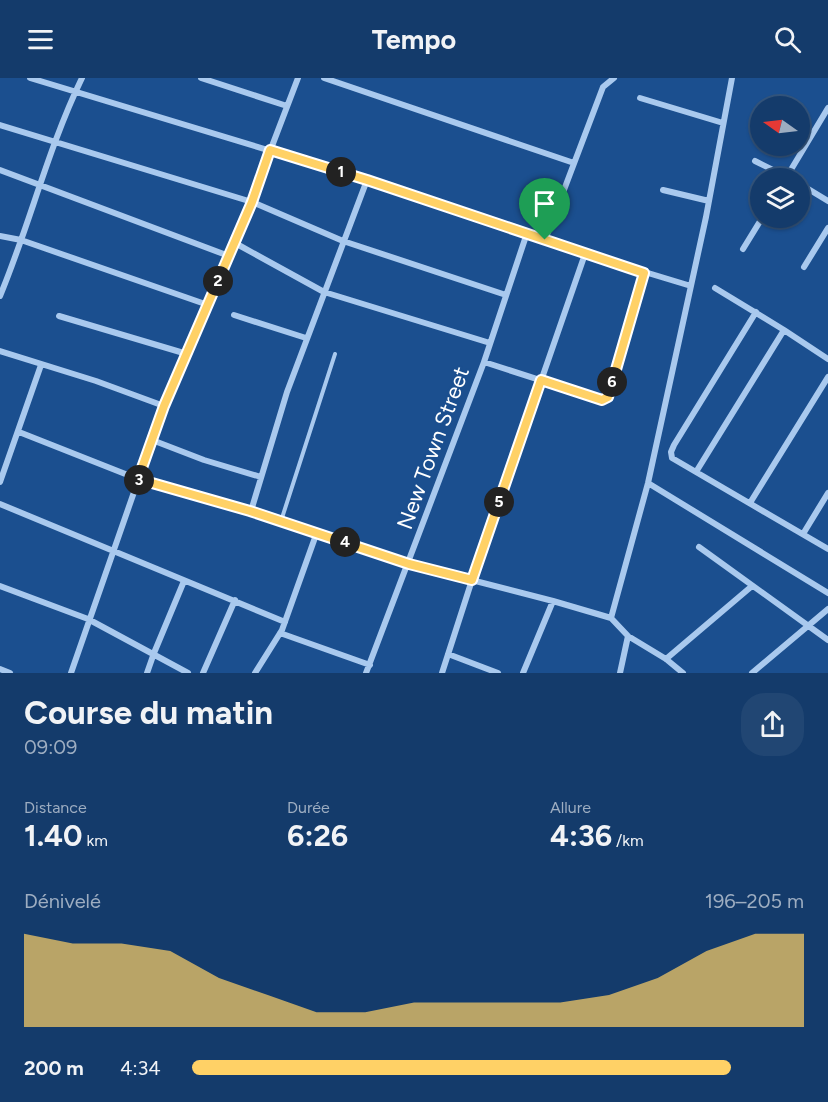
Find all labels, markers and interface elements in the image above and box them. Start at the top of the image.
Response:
icon: menu [24,23,57,56]
text: Tempo [372,23,456,56]
icon: search [771,23,804,56]
north arrow [750,96,810,156]
map controls [750,96,810,228]
pin: 1 [326,157,356,187]
text: 1 [338,162,344,181]
button: layers [750,168,810,228]
pin [519,178,570,240]
icon: arrive [528,187,561,220]
pin: 2 [203,266,233,296]
text: 2 [213,271,223,290]
street label: New Town Street [391,363,475,533]
pin: 6 [597,367,627,397]
text: 6 [607,372,617,391]
pin: 3 [124,465,154,495]
text: 3 [135,470,143,489]
pin: 5 [484,487,514,517]
text: 5 [494,492,504,511]
pin: 4 [330,527,360,557]
text: 4 [340,532,350,551]
text: Course du matin [24,693,273,732]
button: share [741,693,804,756]
text: 09:09 [24,735,77,759]
text: Distance [24,798,87,817]
text: Durée [287,798,330,817]
text: Allure [550,798,591,817]
text: 1.40 [24,817,83,854]
text: 6:26 [287,817,348,854]
text: 4:36 [550,817,612,854]
text: km [83,831,108,850]
text: /km [612,831,644,850]
text: Dénivelé [24,889,101,913]
text: 196–205 m [705,889,804,913]
text: 200 m [24,1056,84,1080]
text: 4:34 [120,1056,161,1080]

